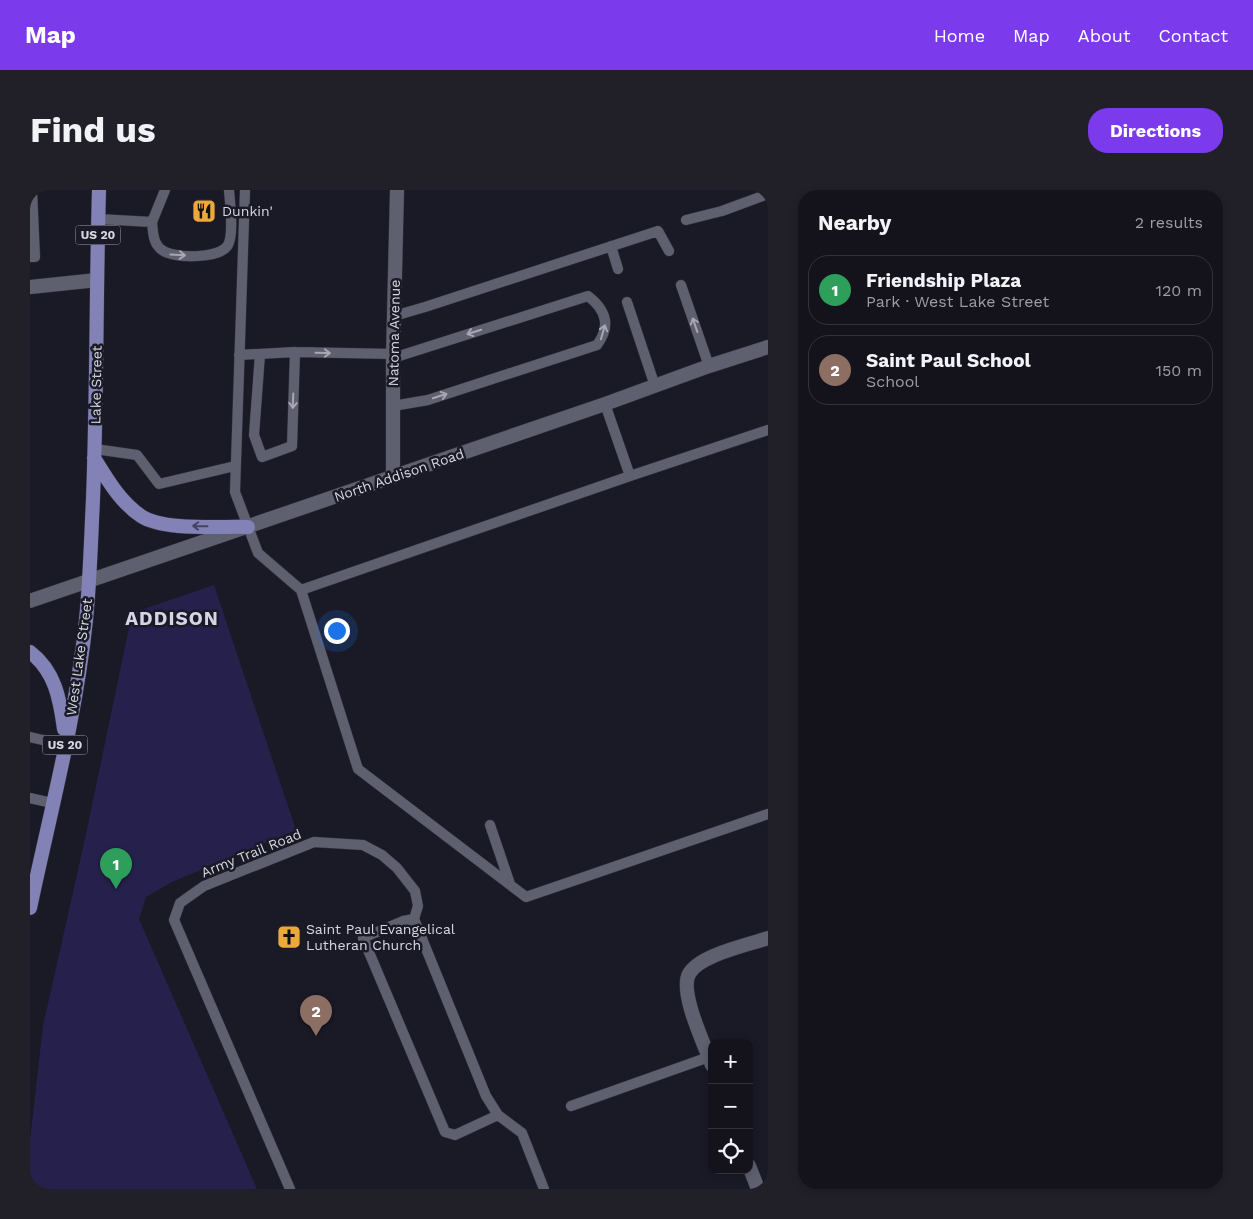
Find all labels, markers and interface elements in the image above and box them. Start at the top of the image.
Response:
text: Map [25,21,76,49]
text: Home [934,25,985,46]
text: Map [1013,25,1050,46]
text: About [1078,25,1130,46]
text: Contact [1158,25,1228,46]
button: Directions [1088,108,1223,153]
text: Find us [30,109,156,151]
restaurant icon: Dunkin' [191,198,217,224]
place label: Dunkin' [222,203,273,219]
text: Nearby [818,210,891,235]
text: 2 results [1135,213,1203,232]
road number: US 20 [76,226,120,244]
one-way arrow [170,250,186,259]
text: Friendship Plaza [866,269,1021,292]
street label: Natoma Avenue [385,279,403,387]
text: 1 [832,281,838,300]
text: 120 m [1156,281,1202,300]
text: Park · West Lake Street [866,292,1049,311]
one-way arrow [690,318,699,334]
one-way arrow [599,324,609,340]
one-way arrow [466,328,482,338]
street label: Lake Street [87,345,105,425]
one-way arrow [314,348,330,358]
text: Saint Paul School [866,349,1031,372]
text: 2 [830,361,840,380]
text: 150 m [1156,361,1202,380]
text: School [866,372,919,391]
one-way arrow [432,391,448,401]
one-way arrow [289,393,298,409]
street label: North Addison Road [332,445,466,505]
one-way arrow [192,521,208,531]
street label: West Lake Street [63,597,95,717]
district label: ADDISON [125,607,219,630]
your location [324,618,350,644]
road number: US 20 [42,736,88,754]
street label: Army Trail Road [199,826,303,880]
pin: 1 [100,848,132,889]
place label: Saint Paul Evangelical Lutheran Church [306,921,456,953]
church icon: Saint Paul Evangelical Lutheran Church [276,924,302,950]
pin: 2 [300,995,332,1036]
map controls [708,1039,753,1174]
button: + [708,1039,753,1084]
button: − [708,1084,753,1129]
button: locate [708,1129,753,1174]

